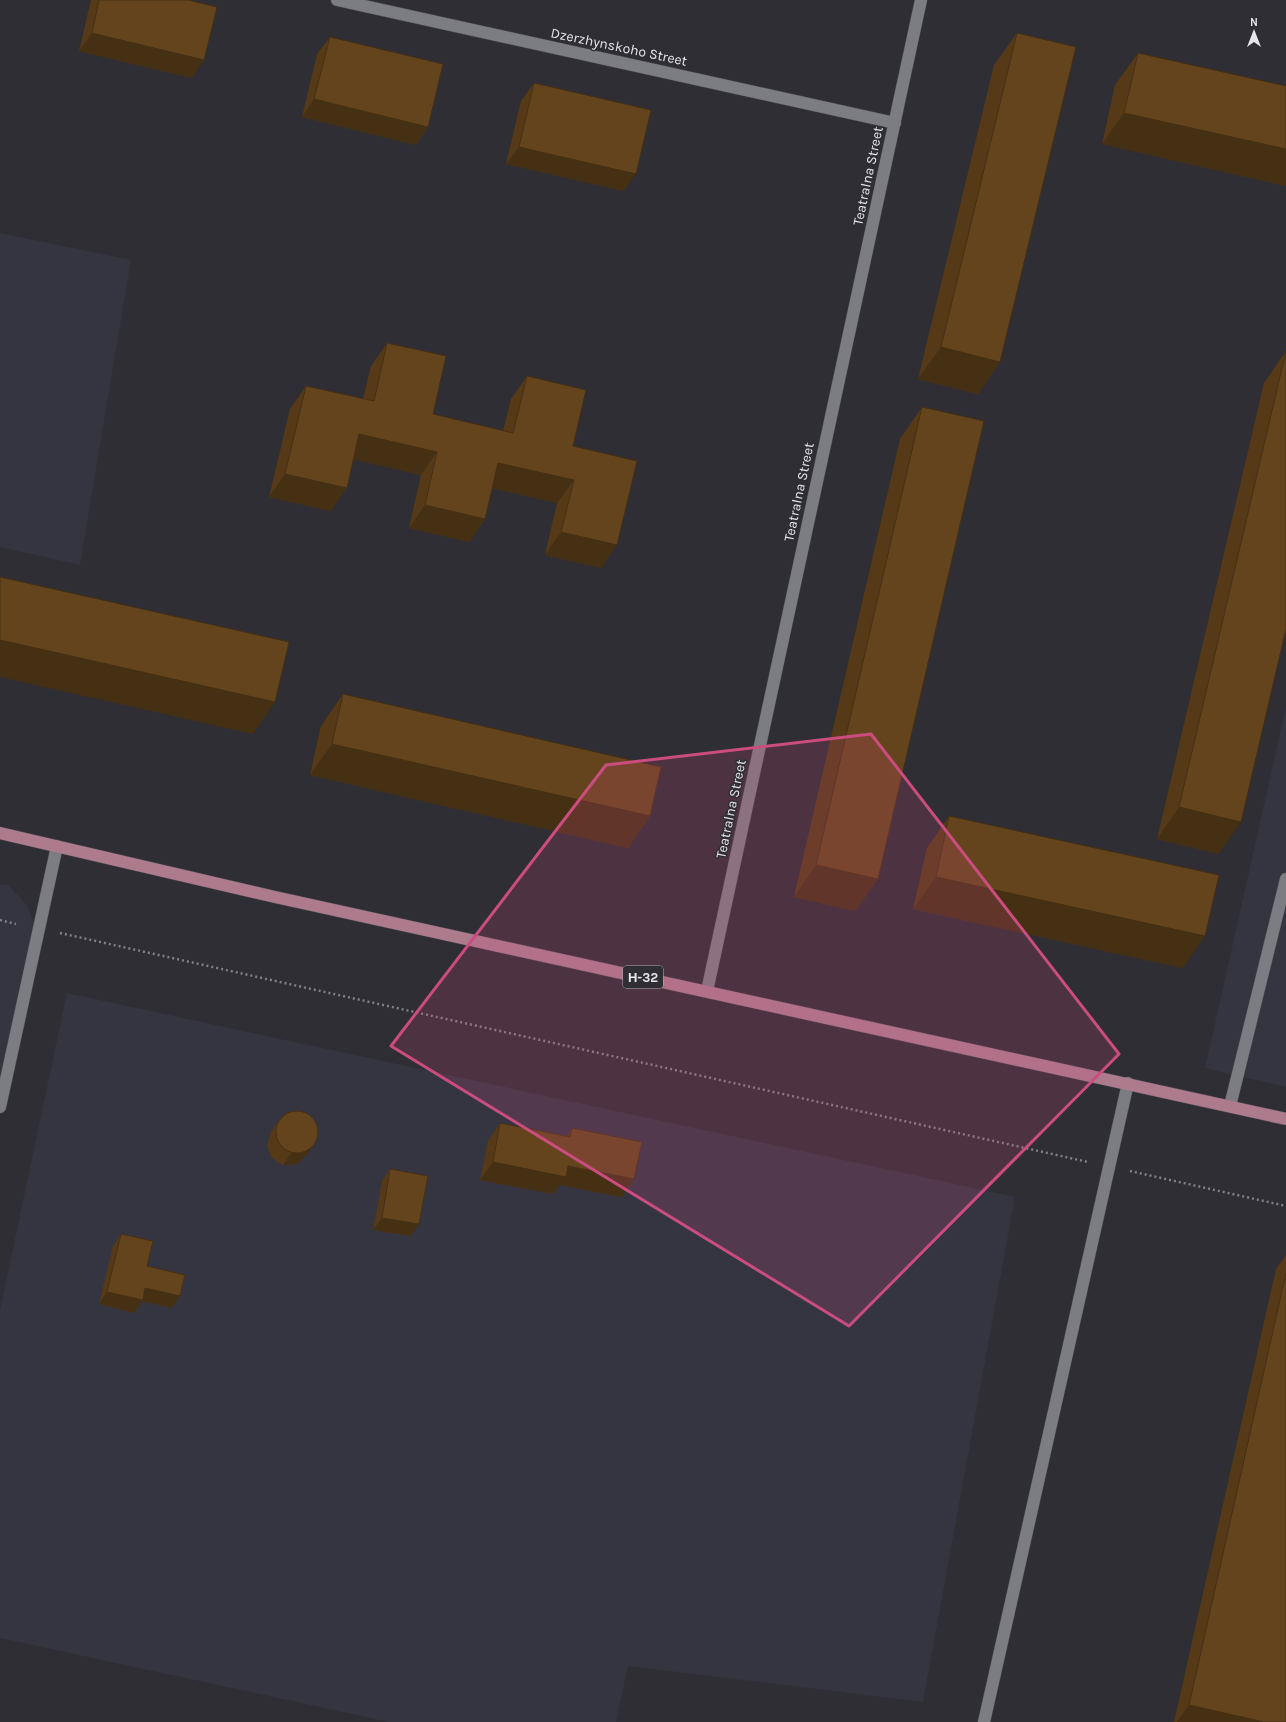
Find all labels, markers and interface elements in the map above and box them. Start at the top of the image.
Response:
north arrow [1234,12,1274,52]
text: N [1250,16,1258,29]
street label: Dzerzhynskoho Street [549,24,689,70]
street label: Teatralna Street [849,125,887,227]
street label: Teatralna Street [780,441,818,543]
street label: Teatralna Street [712,758,750,860]
road number: Н-32 [623,966,663,988]

